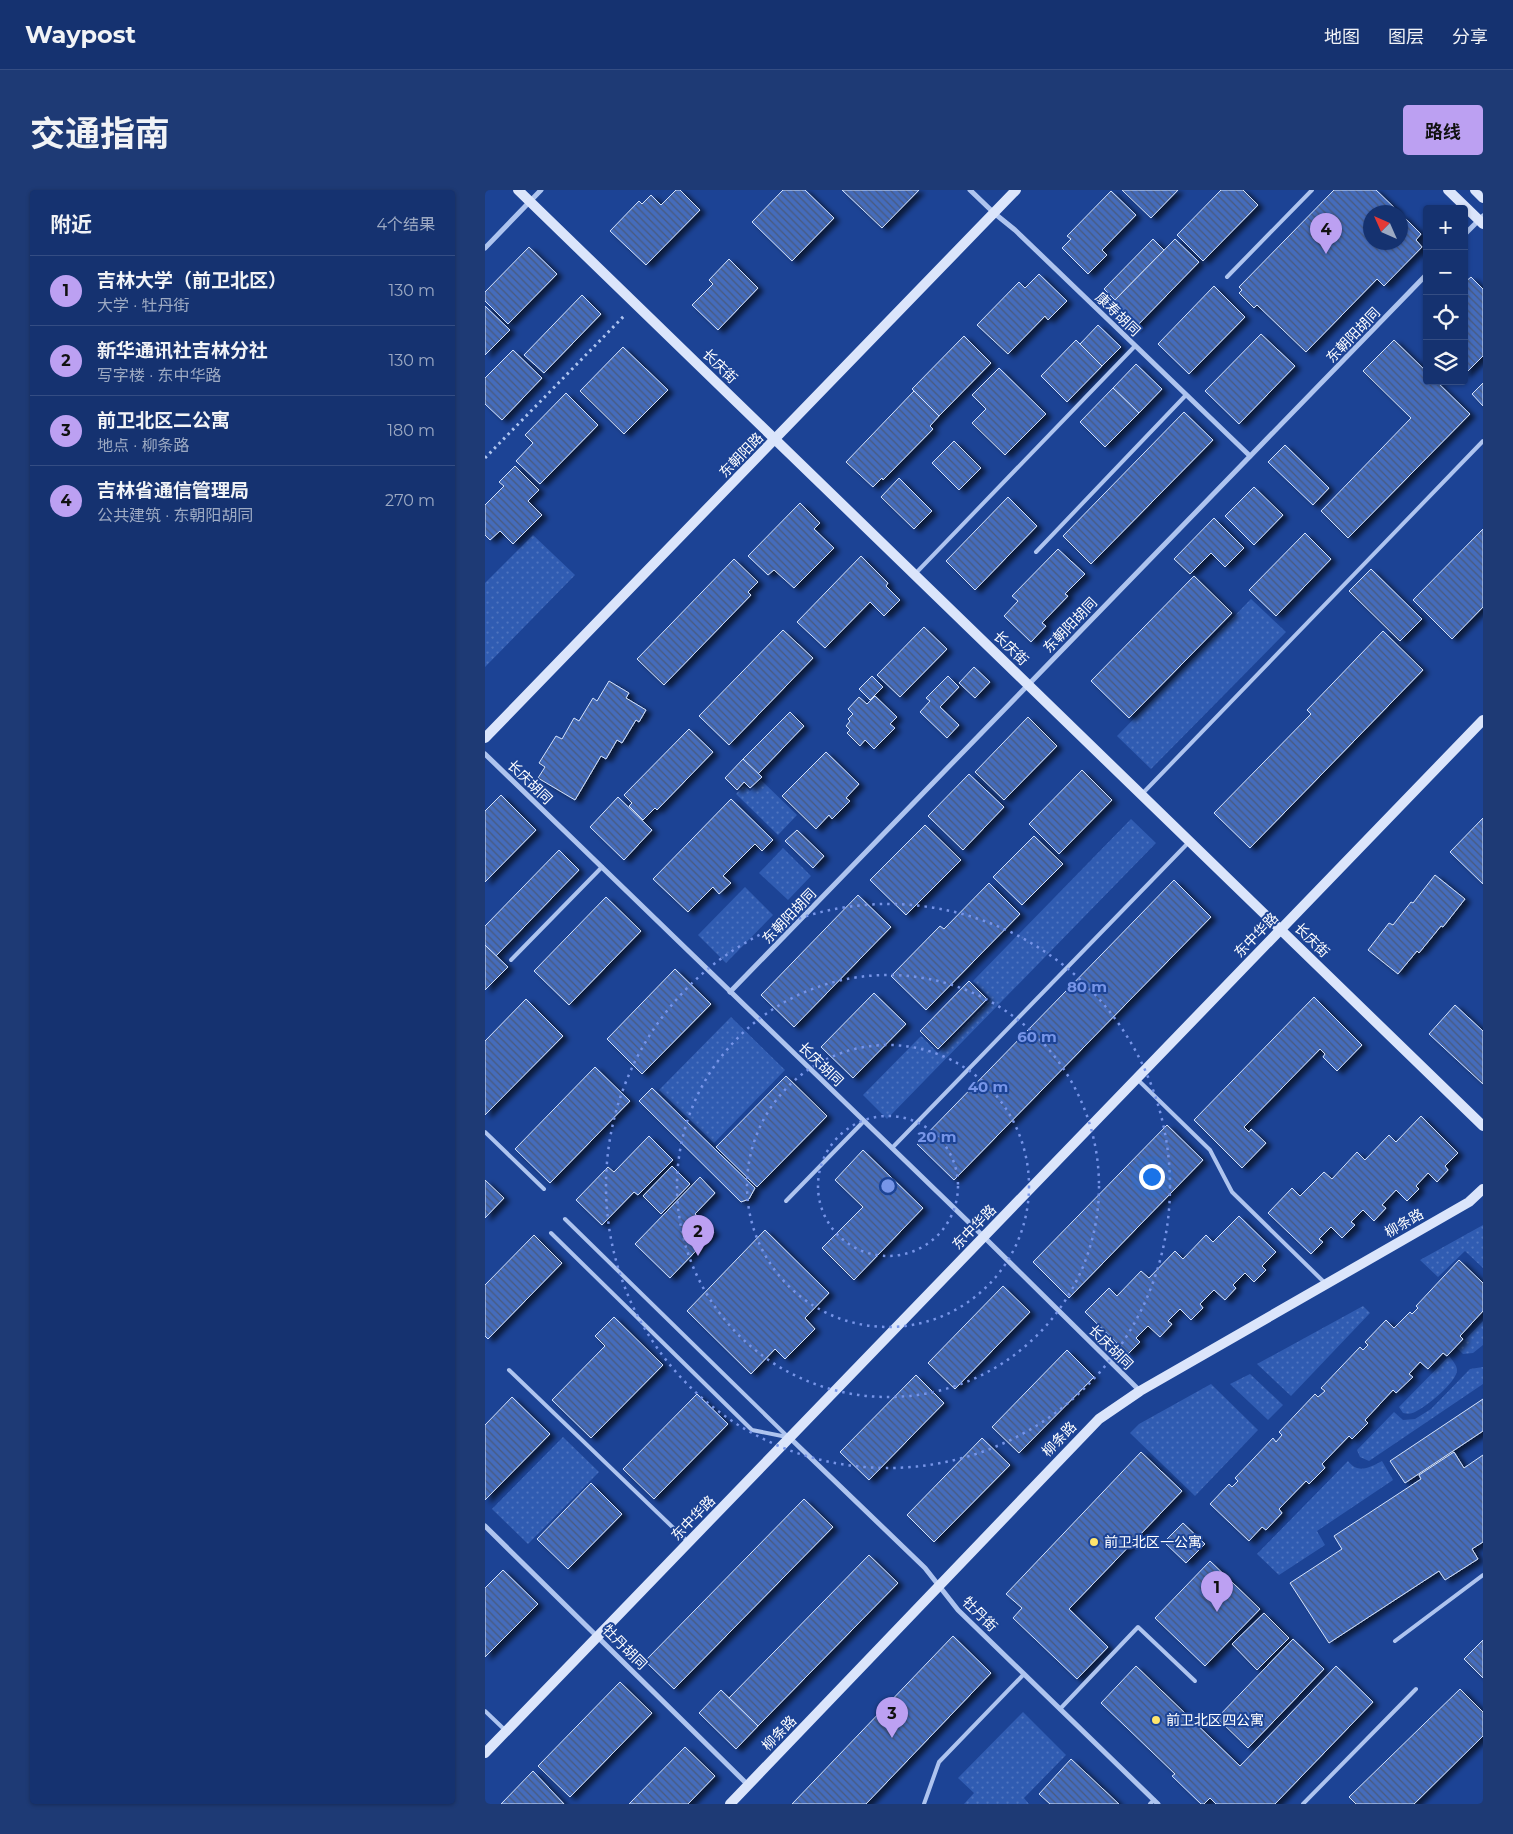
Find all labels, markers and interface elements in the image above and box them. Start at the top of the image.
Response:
text: Waypost [25,20,136,49]
text: 地图 [1324,26,1360,48]
text: 图层 [1388,26,1424,48]
text: 分享 [1452,26,1488,48]
button: 路线 [1403,105,1483,155]
text: 交通指南 [30,112,170,155]
north arrow [1363,205,1408,250]
map controls [1423,205,1468,385]
button: + [1423,205,1468,250]
text: 附近 [50,212,92,237]
pin: 4 [1310,213,1342,254]
text: 4个结果 [376,215,435,234]
button: − [1423,250,1468,295]
text: 吉林大学（前卫北区） [97,269,287,292]
text: 1 [63,281,69,300]
text: 130 m [388,281,435,300]
street label: 康寿胡同 [1092,288,1144,340]
button: locate [1423,295,1468,340]
text: 大学 · 牡丹街 [97,296,189,315]
street label: 东朝阳胡同 [1322,304,1384,366]
text: 新华通讯社吉林分社 [97,339,268,362]
button: layers [1423,340,1468,385]
street label: 长庆街 [699,345,741,387]
text: 2 [61,351,71,370]
text: 130 m [388,351,435,370]
text: 写字楼 · 东中华路 [97,366,221,385]
text: 前卫北区二公寓 [97,409,230,432]
text: 3 [61,421,71,440]
text: 180 m [387,421,435,440]
street label: 东朝阳路 [715,429,767,481]
text: 地点 · 柳条路 [97,436,189,455]
text: 吉林省通信管理局 [97,479,249,502]
text: 4 [60,491,72,510]
text: 270 m [385,491,435,510]
text: 公共建筑 · 东朝阳胡同 [97,506,253,525]
street label: 东朝阳胡同 [1039,594,1101,656]
street label: 长庆街 [990,627,1032,669]
street label: 长庆胡同 [504,756,556,808]
street label: 东朝阳胡同 [758,885,820,947]
street label: 东中华路 [1230,909,1282,961]
street label: 长庆街 [1291,919,1333,961]
text: 80 m [1067,977,1107,996]
text: 60 m [1017,1027,1057,1046]
street label: 长庆胡同 [795,1038,847,1090]
text: 40 m [968,1077,1008,1096]
text: 20 m [917,1127,957,1146]
your location [1139,1164,1165,1190]
centre of rings [879,1177,897,1195]
street label: 东中华路 [948,1201,1000,1253]
street label: 柳条路 [1381,1205,1427,1241]
pin: 2 [682,1215,714,1256]
street label: 长庆胡同 [1085,1321,1137,1373]
street label: 柳条路 [1038,1418,1080,1460]
street label: 东中华路 [667,1492,719,1544]
place label: 前卫北区一公寓 [1104,1533,1202,1551]
marker: 前卫北区一公寓 [1088,1536,1100,1548]
pin: 1 [1201,1571,1233,1612]
street label: 牡丹街 [959,1593,1001,1635]
street label: 牡丹胡同 [599,1621,651,1673]
pin: 3 [876,1697,908,1738]
place label: 前卫北区四公寓 [1166,1711,1264,1729]
street label: 柳条路 [758,1712,800,1754]
marker: 前卫北区四公寓 [1150,1714,1162,1726]

